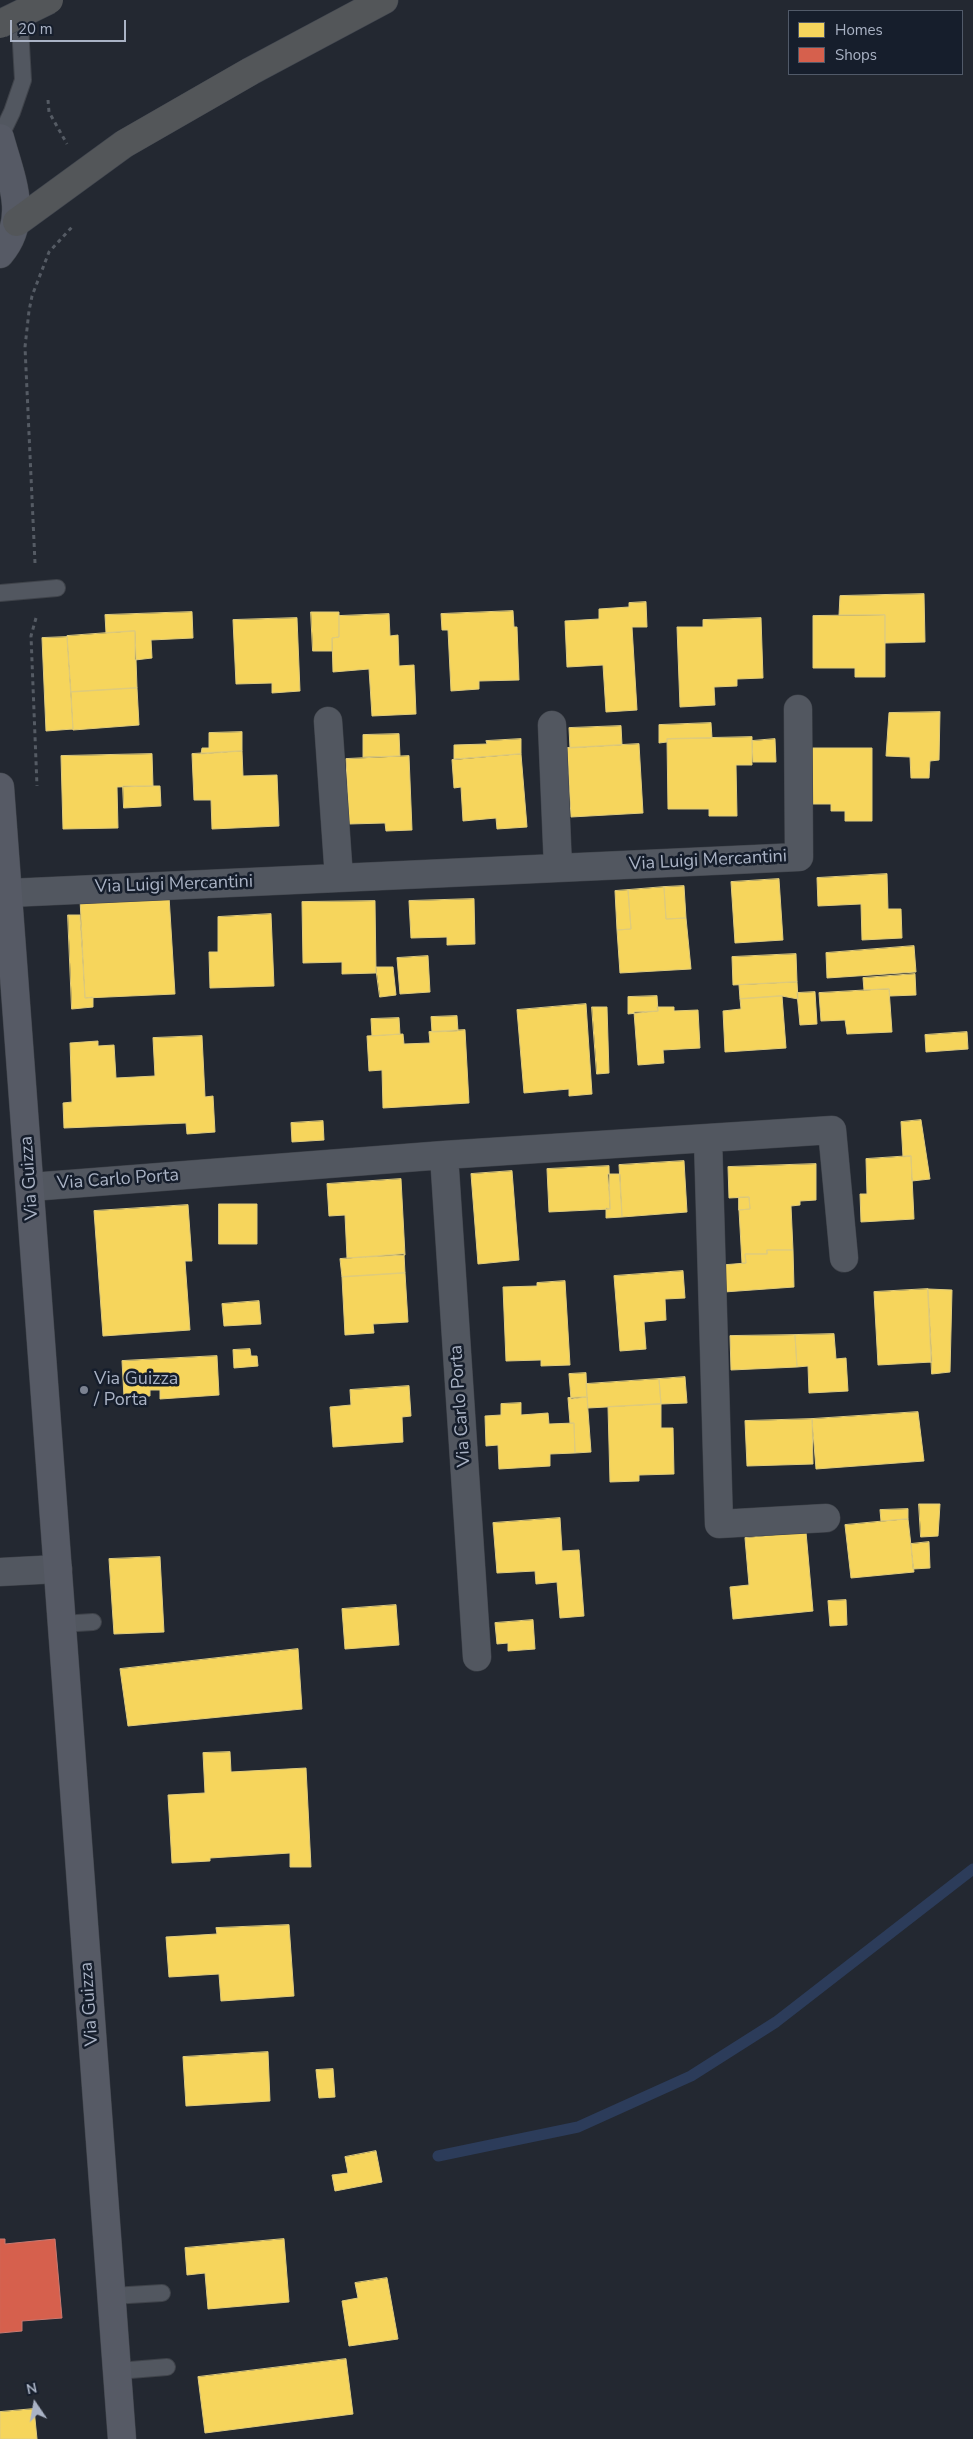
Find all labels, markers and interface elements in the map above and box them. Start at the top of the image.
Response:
scale bar [12,10,129,42]
legend [788,10,963,75]
text: 20 m [18,19,53,39]
text: Homes [835,20,883,40]
text: Shops [835,45,877,65]
street label: Via Luigi Mercantini [628,846,788,876]
street label: Via Luigi Mercantini [95,871,253,899]
street label: Via Guizza [16,1135,44,1221]
street label: Via Carlo Porta [56,1165,180,1195]
street label: Via Carlo Porta [446,1344,476,1468]
place label: Via Guizza / Porta [94,1369,178,1412]
marker: Via Guizza / Porta [78,1384,90,1396]
street label: Via Guizza [76,1961,104,2047]
text: N [25,2378,39,2399]
north arrow [10,2379,60,2429]

